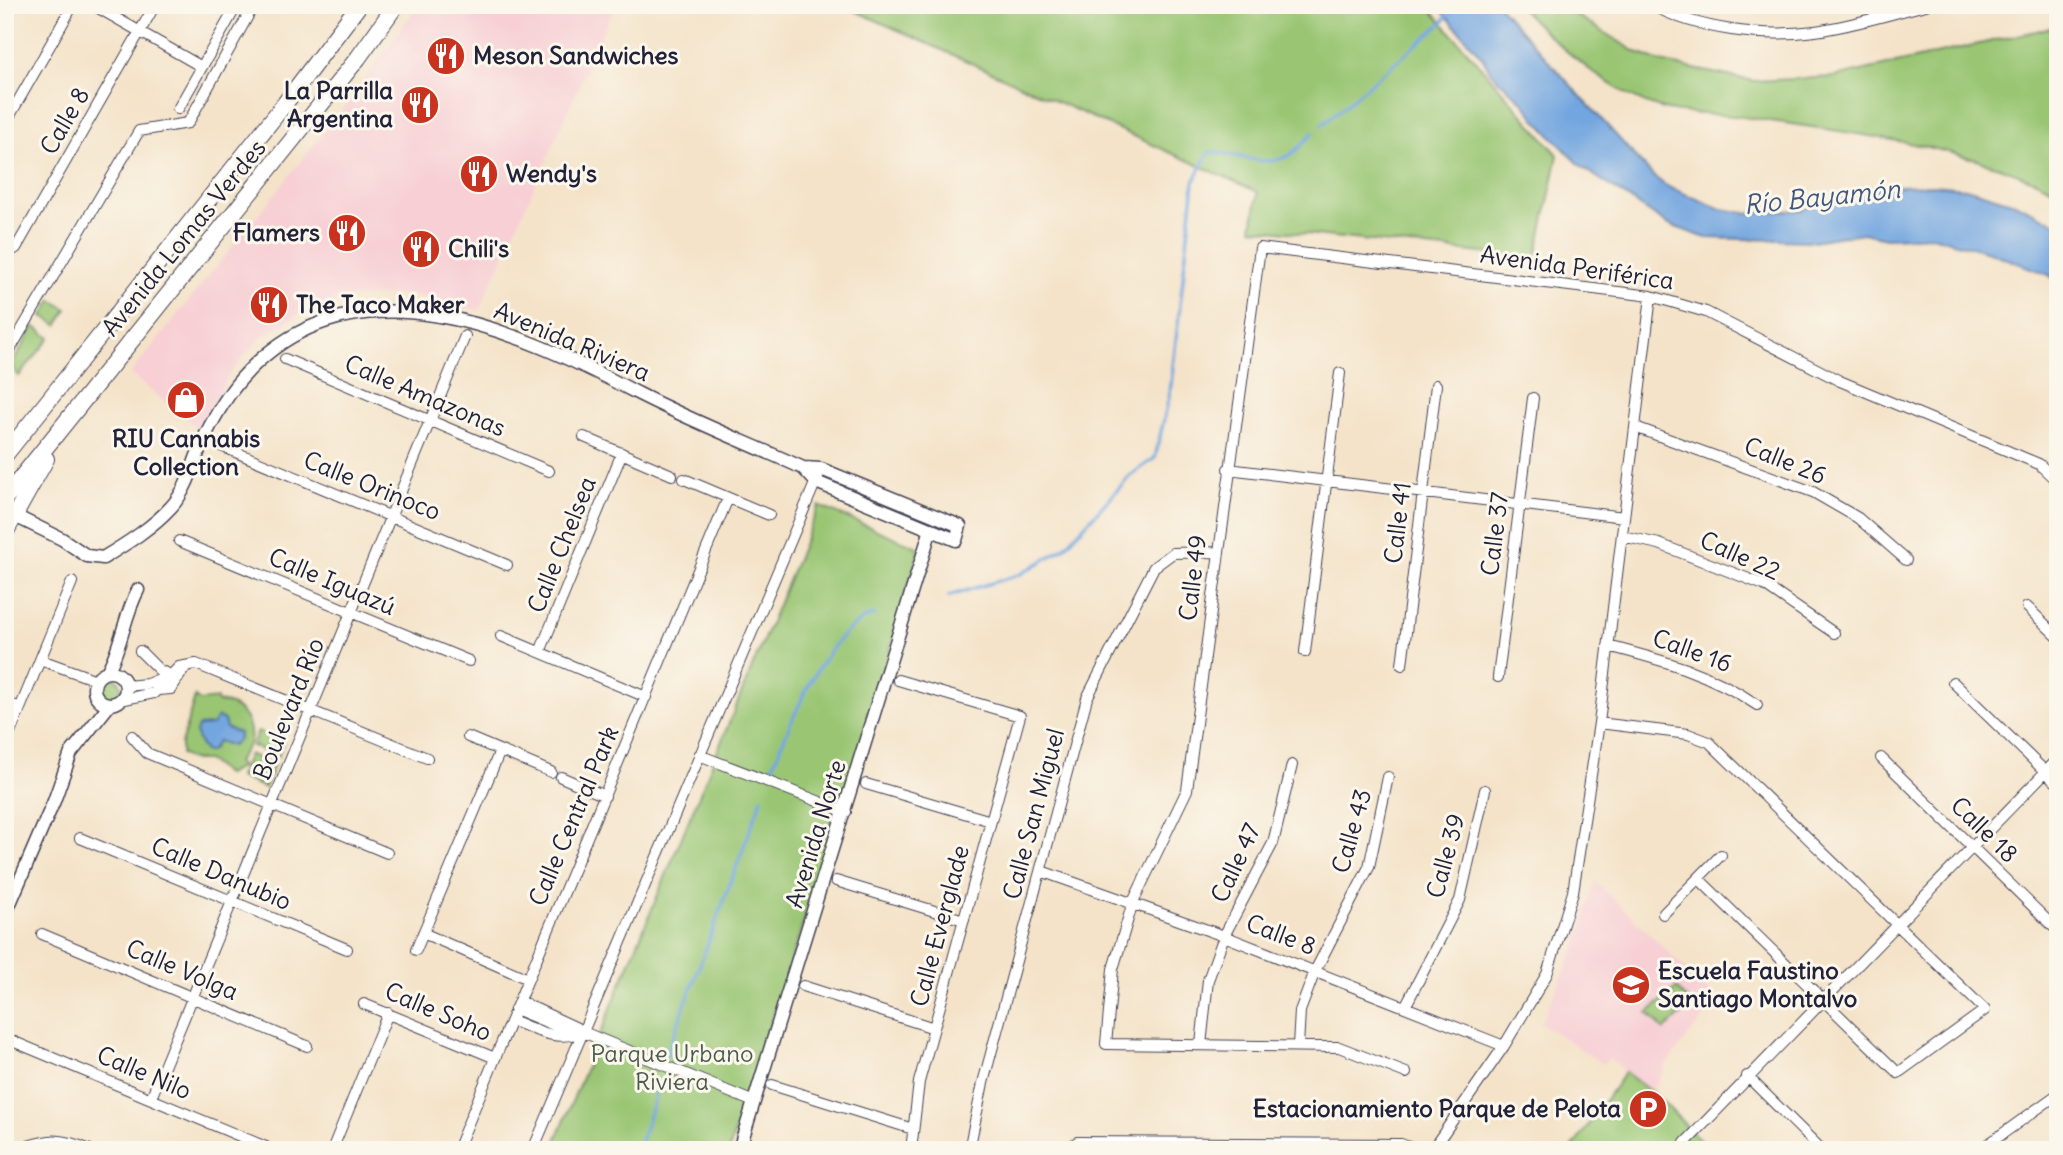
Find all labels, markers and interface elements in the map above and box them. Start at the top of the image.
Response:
restaurant icon: Meson Sandwiches [425,35,467,77]
place label: Meson Sandwiches [473,40,679,70]
place label: La Parrilla Argentina [284,75,393,133]
street label: Calle 8 [33,82,95,159]
restaurant icon: La Parrilla Argentina [399,84,441,126]
street label: Avenida Lomas Verdes [95,133,272,342]
restaurant icon: Wendy's [458,153,500,195]
place label: Wendy's [506,158,597,188]
water label: Río Bayamón [1742,172,1903,221]
restaurant icon: Flamers [326,212,368,254]
place label: Flamers [233,217,320,247]
restaurant icon: Chili's [400,228,442,270]
place label: Chili's [448,233,509,263]
street label: Avenida Periférica [1478,239,1676,295]
restaurant icon: The Taco Maker [248,284,290,326]
place label: The Taco Maker [296,289,465,319]
street label: Avenida Riviera [490,295,655,387]
street label: Calle Amazonas [340,348,510,443]
shop icon: RIU Cannabis Collection [165,379,207,421]
place label: RIU Cannabis Collection [112,423,260,481]
street label: Calle 26 [1740,430,1831,490]
street label: Calle Orinoco [299,444,445,526]
street label: Calle Chelsea [520,472,602,617]
street label: Calle 41 [1377,480,1417,565]
street label: Calle 37 [1474,490,1514,577]
street label: Calle 22 [1695,524,1785,586]
street label: Calle 49 [1172,533,1212,623]
street label: Calle Iguazú [264,541,400,621]
street label: Calle 16 [1649,622,1736,678]
street label: Boulevard Río [246,633,330,784]
street label: Calle Central Park [522,721,624,910]
street label: Calle San Miguel [996,725,1070,902]
street label: Avenida Norte [778,756,852,911]
street label: Calle 43 [1325,785,1377,876]
street label: Calle 18 [1945,790,2025,869]
street label: Calle 39 [1419,810,1471,901]
street label: Calle 47 [1204,818,1267,907]
street label: Calle Danubio [147,830,296,916]
street label: Calle Everglade [903,842,975,1010]
street label: Calle 8 [1242,907,1321,961]
street label: Calle Volga [122,932,243,1006]
place label: Escuela Faustino Santiago Montalvo [1658,955,1857,1013]
school or university icon: Escuela Faustino Santiago Montalvo [1610,964,1652,1006]
street label: Calle Soho [381,975,496,1047]
park label: Parque Urbano Riviera [590,1038,754,1096]
street label: Calle Nilo [93,1039,196,1105]
parking icon: Estacionamiento Parque de Pelota [1627,1088,1669,1130]
place label: Estacionamiento Parque de Pelota [1253,1093,1621,1123]

